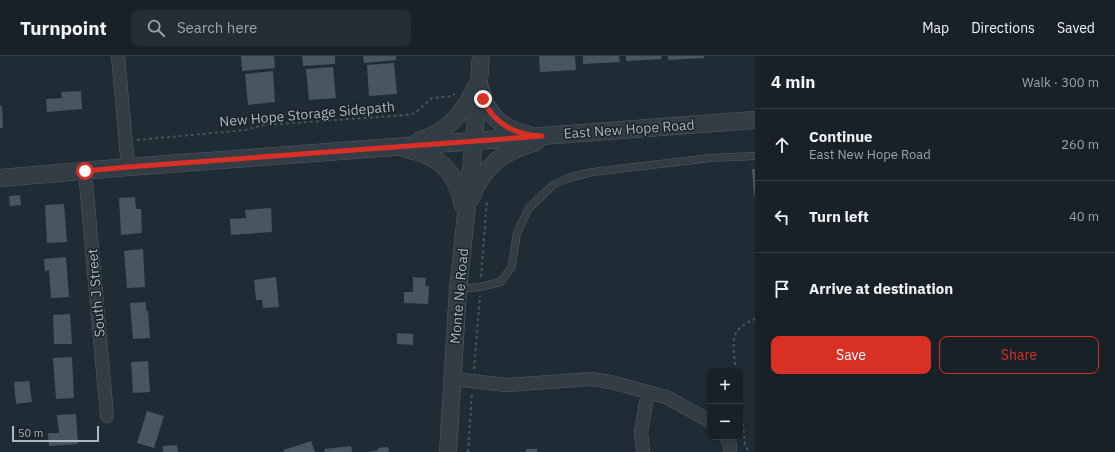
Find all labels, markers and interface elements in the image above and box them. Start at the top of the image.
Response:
search box [131,10,411,46]
text: Turnpoint [20,16,107,40]
icon: search [145,17,167,39]
text: Search here [177,18,257,37]
text: Map [922,19,949,37]
text: Directions [971,19,1035,37]
text: Saved [1057,19,1095,37]
text: 4 min [771,71,815,93]
text: Walk · 300 m [1022,74,1099,91]
route end [474,90,492,108]
street label: New Hope Storage Sidepath [219,97,395,131]
street label: East New Hope Road [563,115,695,143]
text: Continue [809,127,873,146]
icon: ahead [771,134,793,156]
text: 260 m [1061,136,1099,153]
text: East New Hope Road [809,146,931,163]
route start [76,162,94,180]
icon: left [771,206,793,228]
text: Turn left [809,207,869,226]
text: 40 m [1069,208,1099,225]
street label: Monte Ne Road [446,247,472,345]
street label: South J Street [83,248,109,338]
icon: arrive [771,278,793,300]
text: Arrive at destination [809,279,953,298]
button: Save [771,336,931,374]
button: Share [939,336,1099,374]
map controls [707,368,743,440]
button: + [707,368,743,404]
button: − [707,404,743,440]
scale bar [12,424,99,443]
text: 50 m [18,426,43,440]

